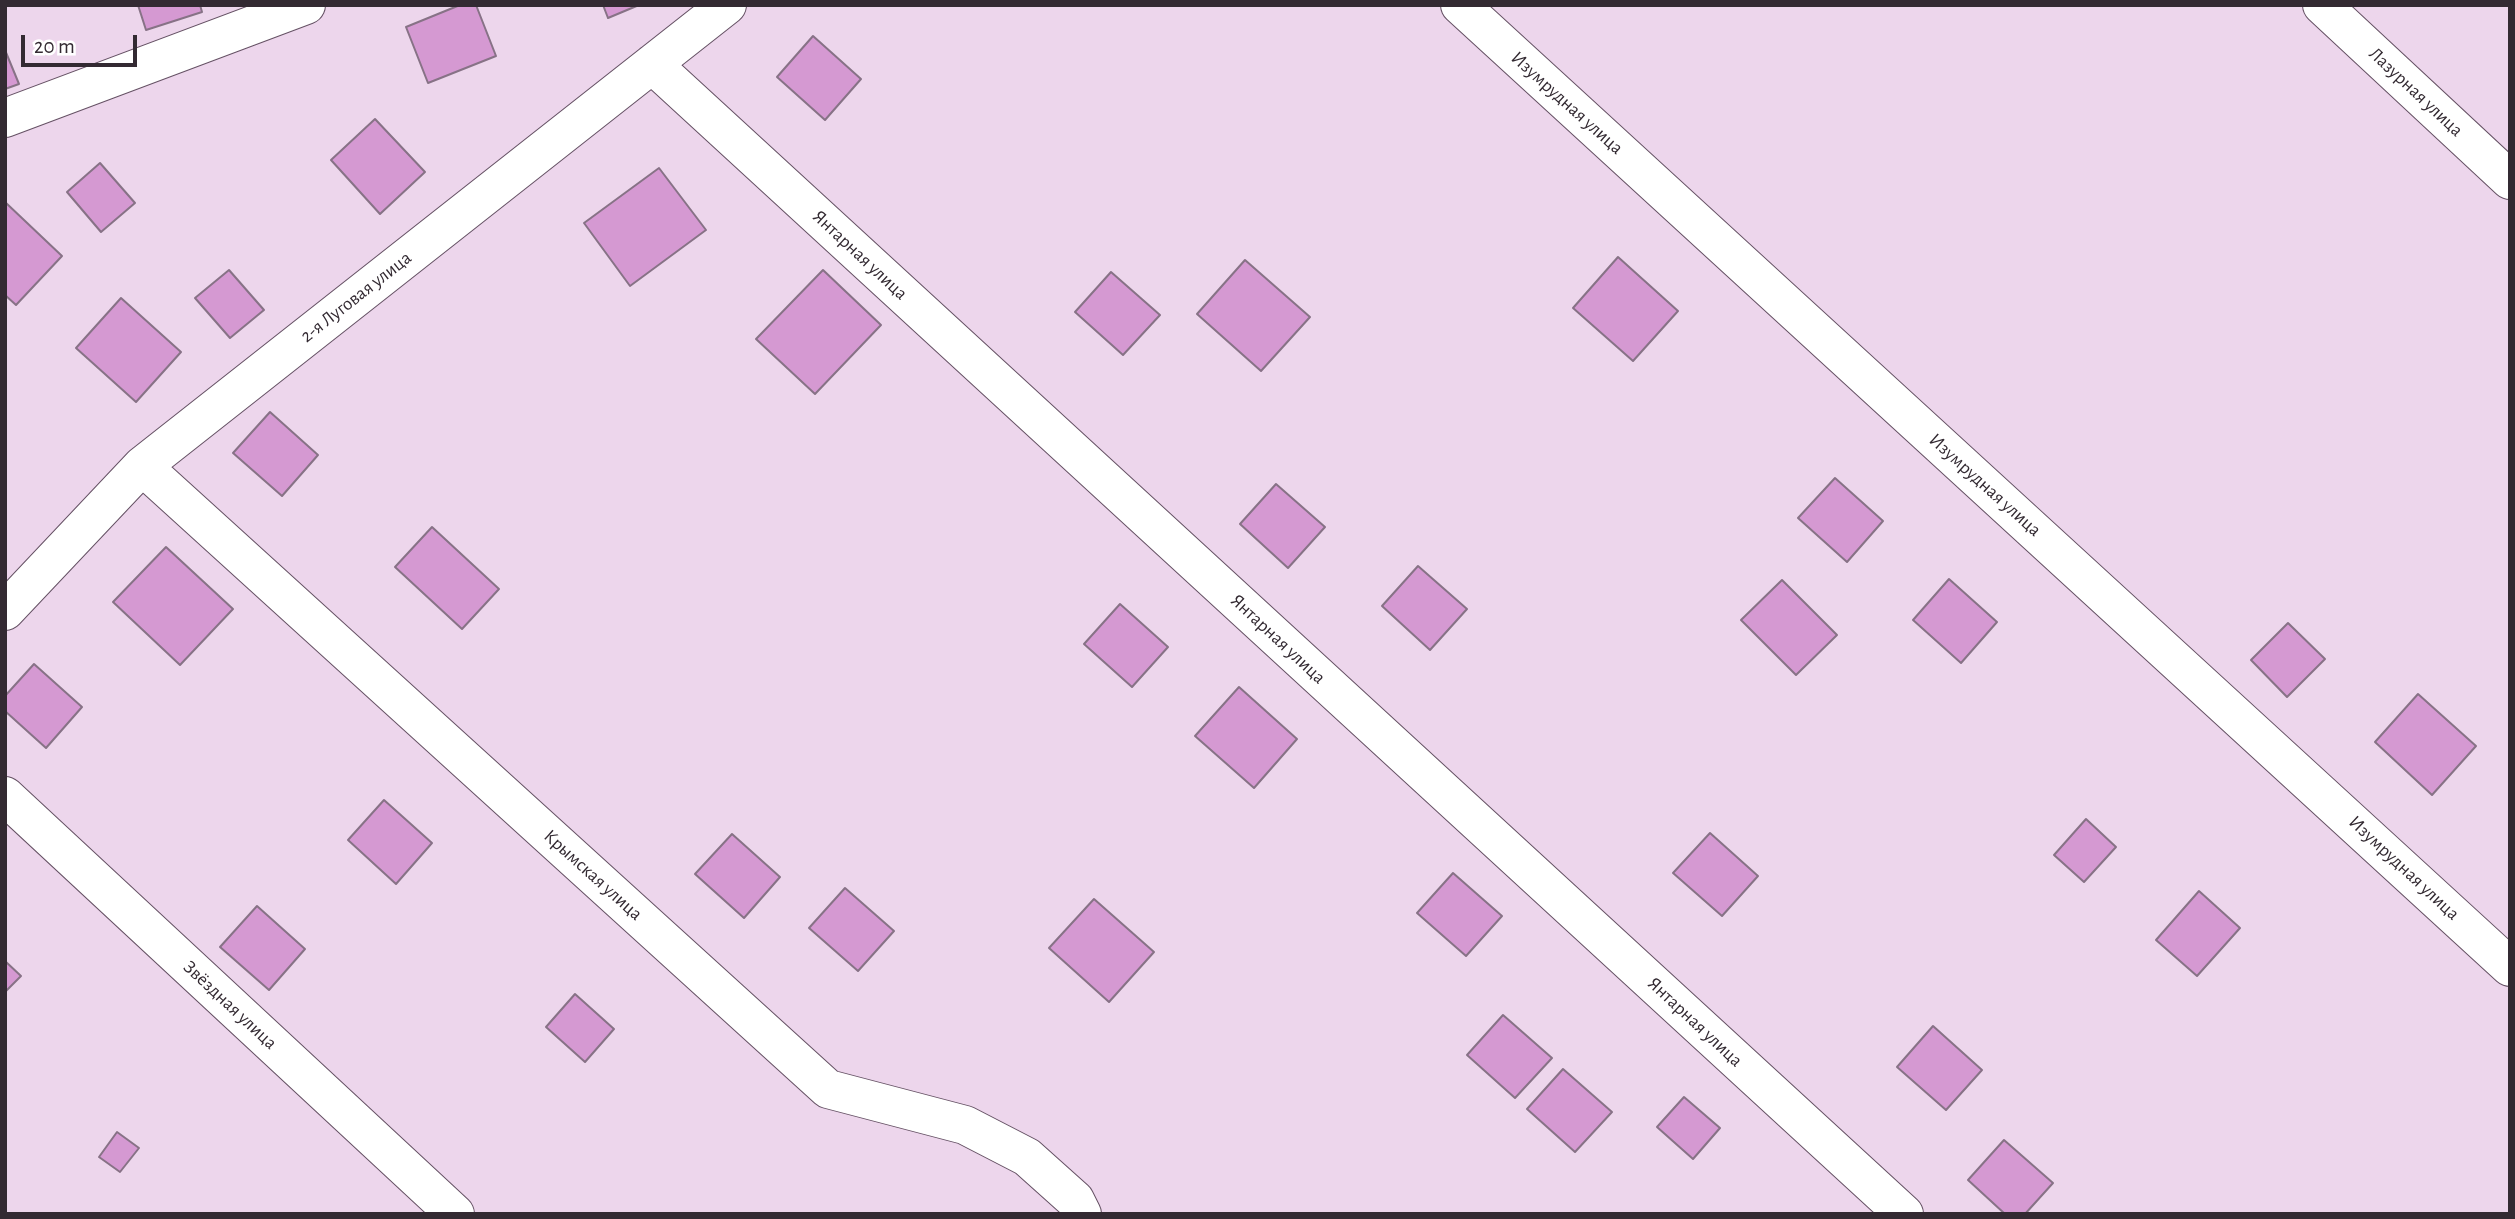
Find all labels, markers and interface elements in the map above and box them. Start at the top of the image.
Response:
scale bar [24,21,140,65]
text: 20 m [34,36,75,57]
street label: Лазурная улица [2364,43,2468,141]
street label: Изумрудная улица [1506,47,1628,159]
street label: Янтарная улица [808,205,912,305]
street label: 2-я Луговая улица [296,247,416,347]
street label: Изумрудная улица [1924,429,2046,541]
street label: Янтарная улица [1226,589,1330,689]
street label: Изумрудная улица [2344,811,2464,925]
street label: Крымская улица [539,825,647,925]
street label: Звёздная улица [178,956,282,1054]
street label: Янтарная улица [1643,972,1747,1072]

